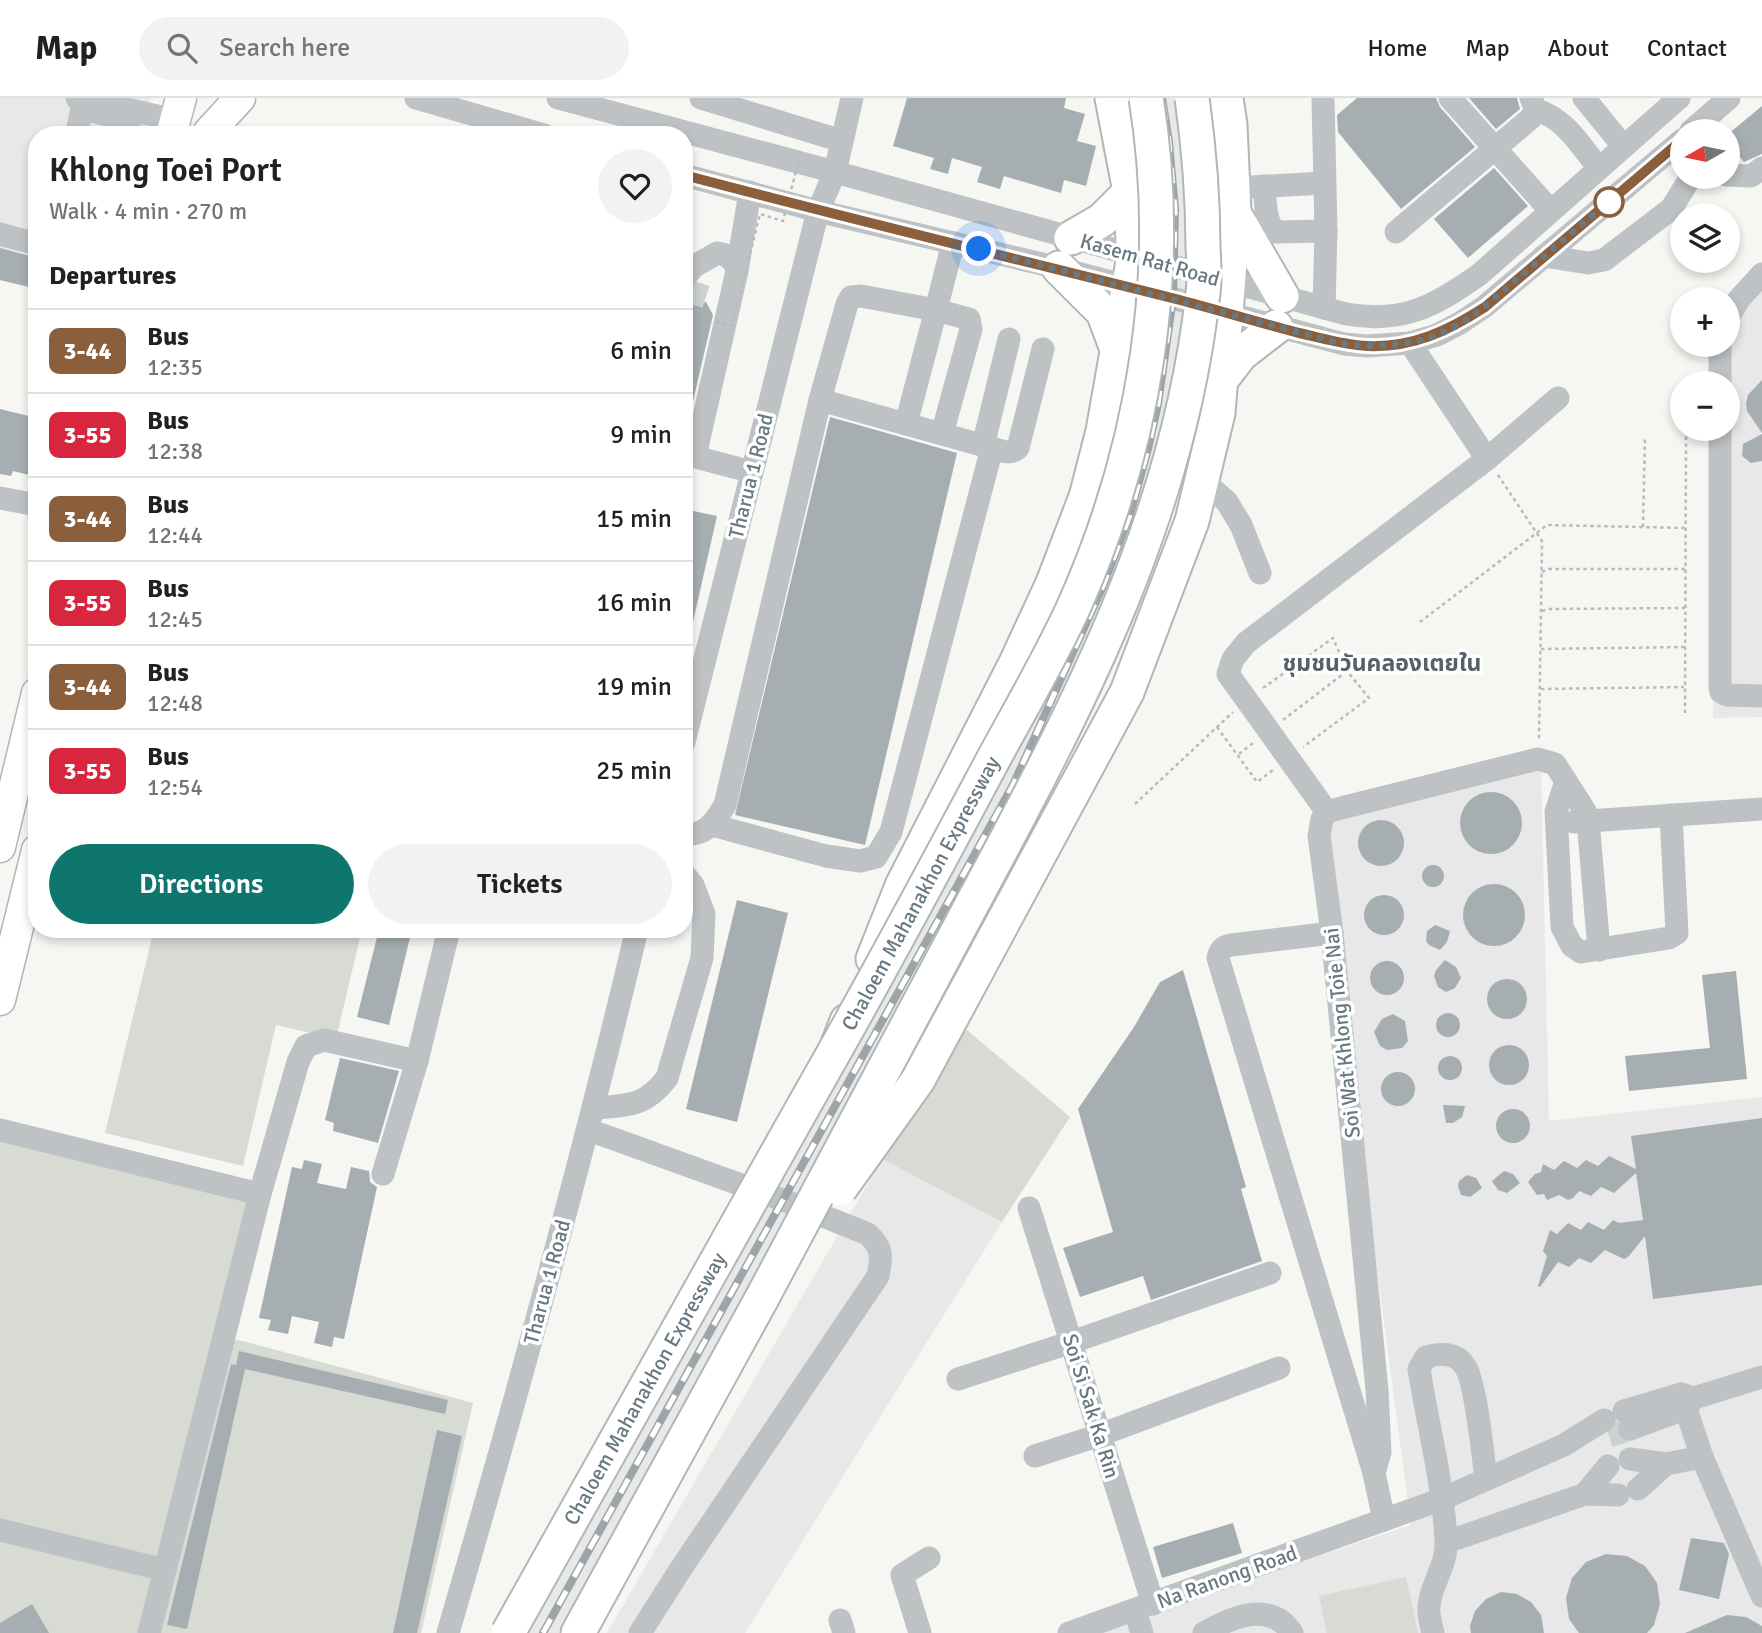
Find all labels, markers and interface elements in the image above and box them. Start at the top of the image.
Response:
search box [139,17,629,80]
text: Map [35,28,97,69]
icon: search [163,29,201,67]
text: Search here [219,32,350,64]
text: Home [1367,33,1427,63]
text: Map [1465,33,1510,63]
text: About [1548,33,1609,63]
text: Contact [1647,33,1727,63]
north arrow [1670,119,1740,189]
map controls [1670,119,1740,441]
button: heart [598,149,672,223]
text: Khlong Toei Port [49,150,282,191]
unlabelled marker [1594,187,1624,217]
text: Walk · 4 min · 270 m [49,197,247,226]
button: layers [1670,203,1740,273]
street label: Kasem Rat Road [1077,228,1223,292]
your location [961,231,996,266]
text: Departures [49,260,176,292]
button: + [1670,287,1740,357]
text: Bus [147,321,189,353]
text: 6 min [610,335,672,367]
text: 3-44 [64,336,111,366]
text: 12:35 [147,353,203,382]
button: − [1670,371,1740,441]
text: Bus [147,405,189,437]
street label: Tharua 1 Road [723,411,779,541]
text: 9 min [610,419,672,451]
text: 3-55 [64,420,111,450]
text: 12:38 [147,437,203,466]
text: Bus [147,489,189,521]
text: 15 min [596,503,672,535]
text: 3-44 [64,504,111,534]
text: 12:44 [147,521,203,550]
text: Bus [147,573,189,605]
text: 16 min [596,587,672,619]
text: 3-55 [64,588,111,618]
text: 12:45 [147,605,203,634]
district label: ชุมชนวันคลองเตยใน [1283,649,1481,678]
text: Bus [147,657,189,689]
text: 19 min [596,671,672,703]
text: 3-44 [64,672,111,702]
text: 12:48 [147,689,203,718]
text: Bus [147,741,189,773]
street label: Chaloem Mahanakhon Expressway [836,752,1006,1035]
text: 25 min [596,755,672,787]
text: 3-55 [64,756,111,786]
text: 12:54 [147,773,203,802]
button: Directions [49,844,354,924]
button: Tickets [368,844,672,924]
street label: Soi Wat Khlong Toie Nai [1318,927,1366,1139]
street label: Tharua 1 Road [518,1217,576,1347]
street label: Chaloem Mahanakhon Expressway [558,1248,732,1530]
street label: Soi Si Sak Ka Rin [1057,1331,1125,1481]
street label: Na Ranong Road [1153,1540,1301,1614]

